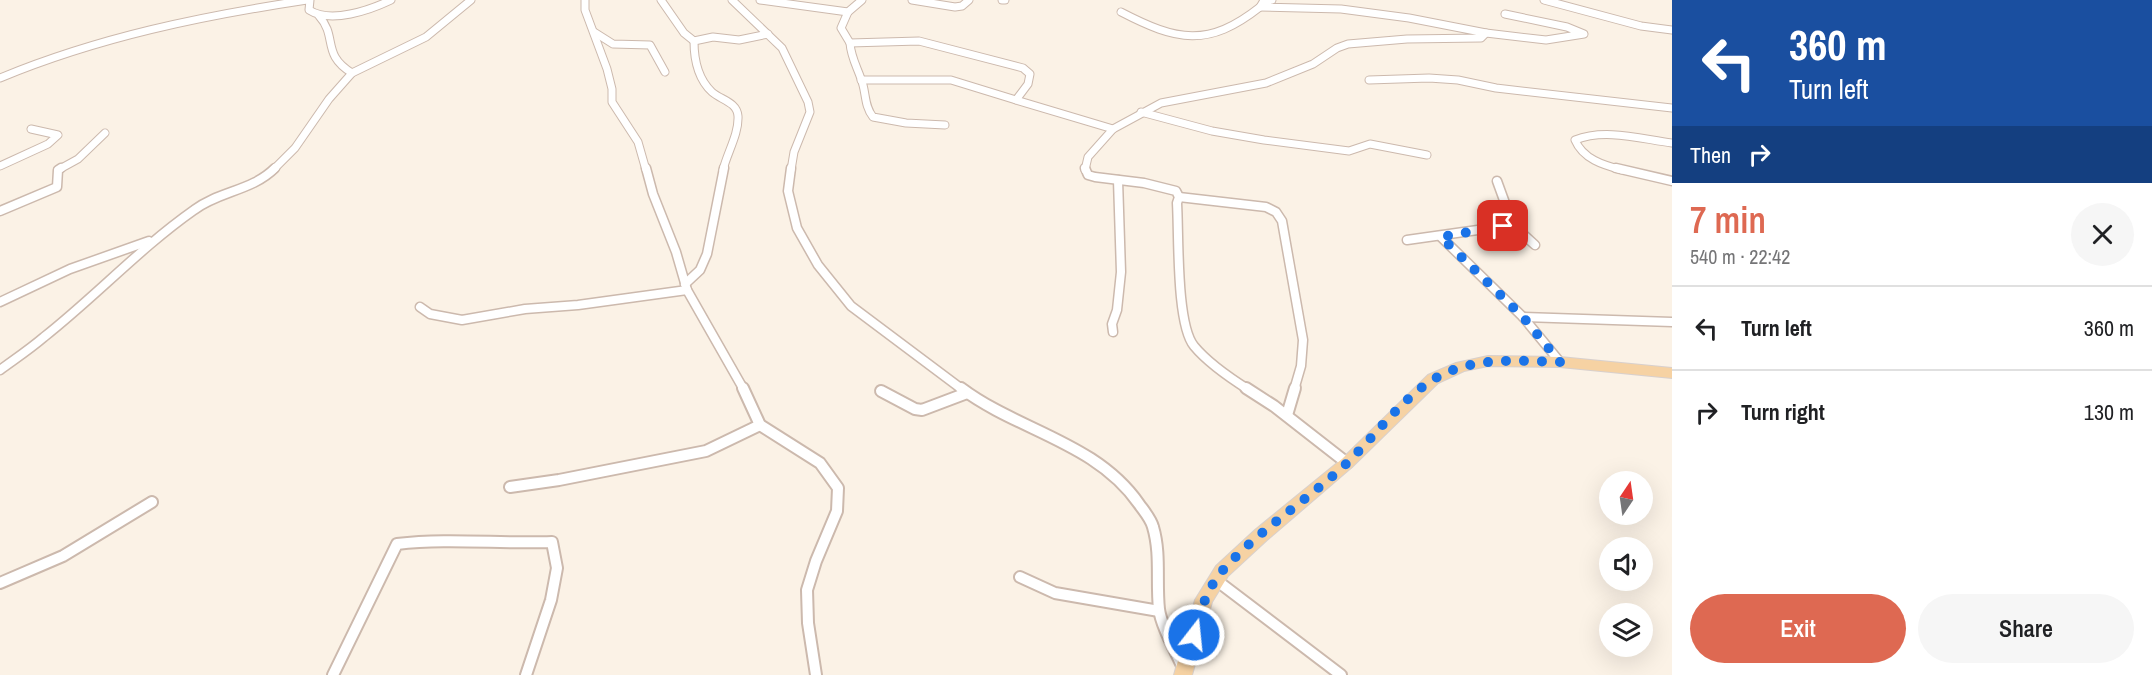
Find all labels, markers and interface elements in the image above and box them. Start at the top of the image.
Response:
text: 360 m [1789,17,1887,73]
icon: left [1690,24,1768,102]
text: Turn left [1789,71,1868,107]
icon: right [1743,138,1776,171]
text: Then [1690,140,1731,170]
text: 7 min [1690,196,1766,244]
pin [1477,200,1528,251]
button: close [2071,203,2134,266]
icon: arrive [1486,209,1519,242]
text: 540 m · 22:42 [1690,243,1790,270]
icon: left [1690,312,1723,345]
text: Turn left [1741,313,1812,343]
text: 360 m [2084,313,2134,343]
icon: right [1690,396,1723,429]
text: Turn right [1741,397,1825,427]
text: 130 m [2084,397,2134,427]
north arrow [1599,471,1653,525]
map controls [1599,471,1653,657]
button: sound [1599,537,1653,591]
button: Exit [1690,594,1906,663]
button: Share [1918,594,2134,663]
position arrow [1162,603,1226,667]
button: layers [1599,603,1653,657]

